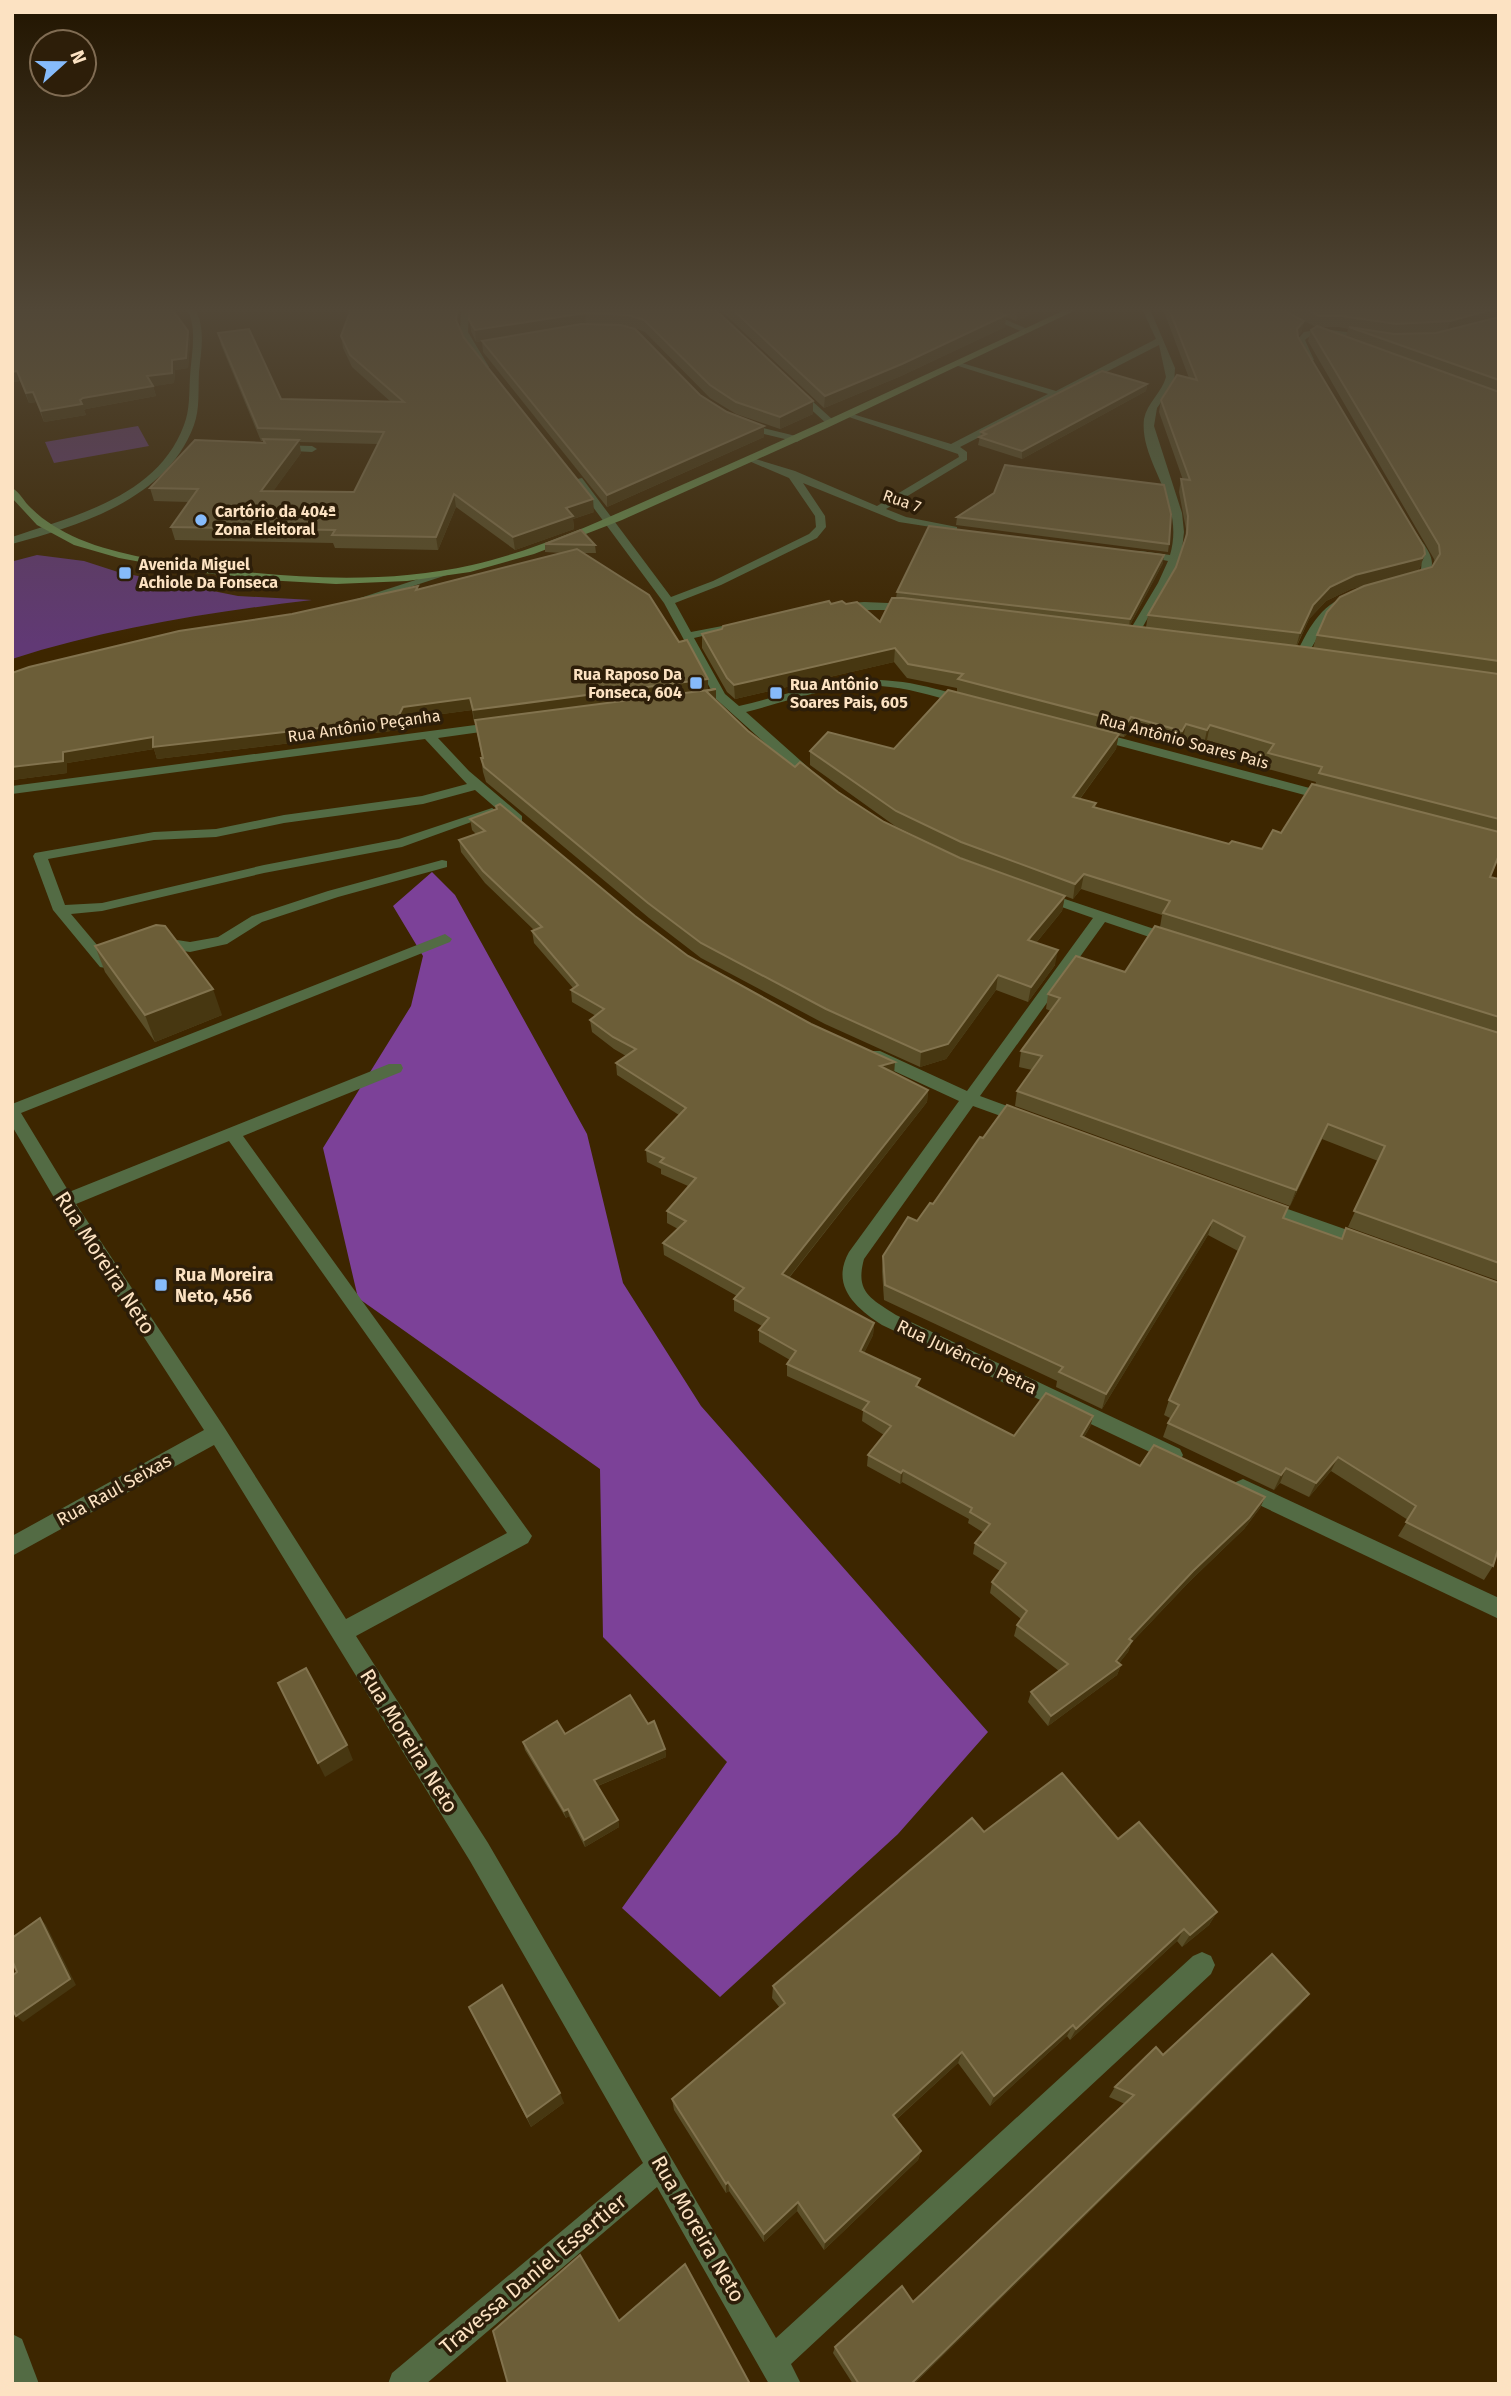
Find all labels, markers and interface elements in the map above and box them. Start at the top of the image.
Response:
north arrow [28,28,98,98]
text: N [65,47,91,67]
street label: Rua 7 [880,486,924,516]
place label: Cartório da 404ª Zona Eleitoral [215,502,336,539]
marker: Cartório da 404ª Zona Eleitoral [193,512,209,528]
place label: Avenida Miguel Achiole Da Fonseca [138,555,278,592]
marker: Avenida Miguel Achiole Da Fonseca [117,565,133,581]
place label: Rua Raposo Da Fonseca, 604 [573,665,682,702]
marker: Rua Raposo Da Fonseca, 604 [688,675,704,691]
place label: Rua Antônio Soares Pais, 605 [790,675,908,712]
marker: Rua Antônio Soares Pais, 605 [768,685,784,701]
street label: Rua Antônio Peçanha [286,706,442,747]
street label: Rua Antônio Soares Pais [1097,709,1271,773]
street label: Rua Moreira Neto [49,1187,161,1339]
place label: Rua Moreira Neto, 456 [175,1264,273,1307]
marker: Rua Moreira Neto, 456 [153,1277,169,1293]
street label: Rua Juvêncio Petra [893,1315,1041,1399]
street label: Rua Raul Seixas [53,1449,175,1531]
street label: Rua Moreira Neto [354,1664,464,1818]
street label: Rua Moreira Neto [645,2151,751,2307]
street label: Travessa Daniel Essertier [434,2188,632,2360]

